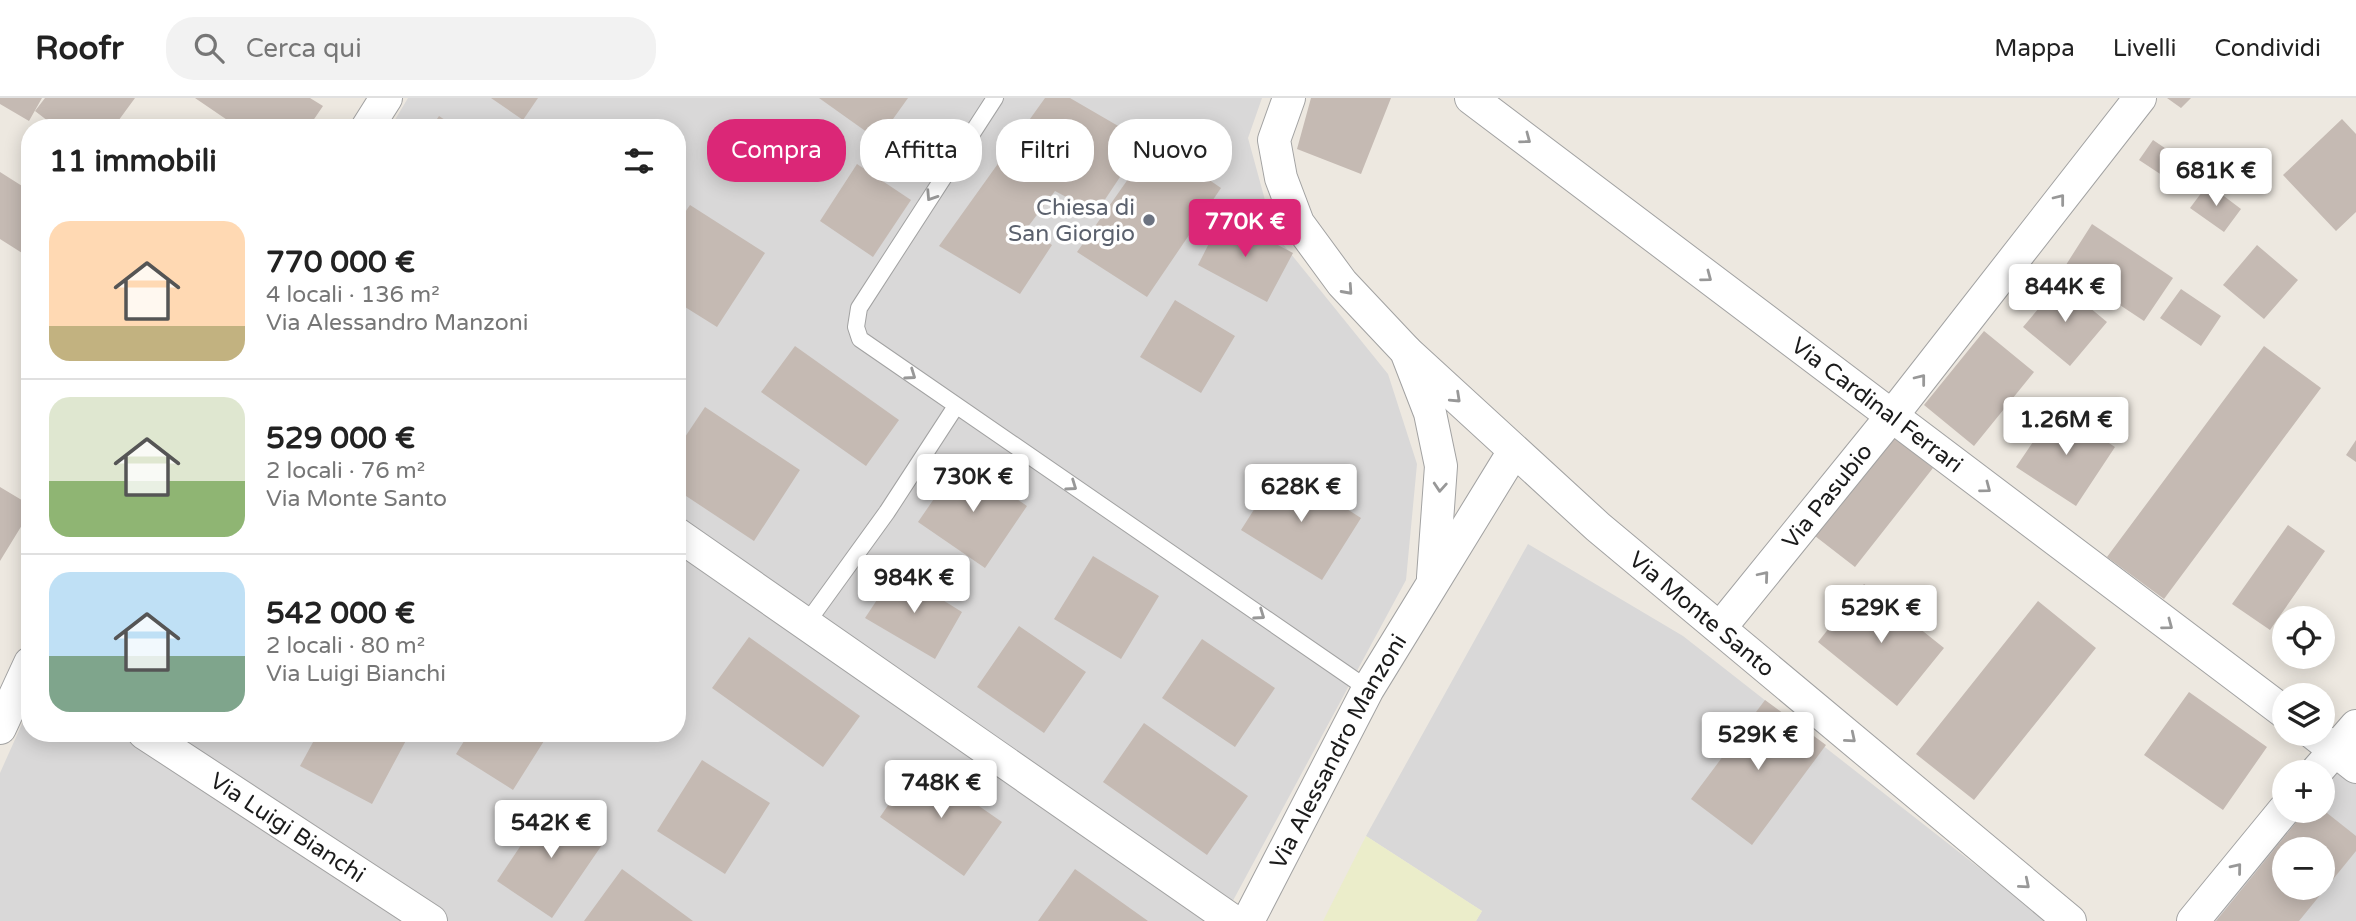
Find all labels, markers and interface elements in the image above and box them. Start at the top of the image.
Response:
search box [166,17,656,80]
text: Roofr [35,29,124,68]
icon: search [190,29,228,67]
text: Cerca qui [246,33,362,64]
text: Mappa [1994,34,2075,63]
text: Livelli [2113,34,2177,63]
text: Condividi [2215,34,2321,63]
chip: Compra [707,119,846,182]
chip: Affitta [860,119,982,182]
chip: Filtri [996,119,1094,182]
chip: Nuovo [1108,119,1232,182]
one-way arrow [1518,131,1531,144]
icon: filters [620,142,658,180]
text: 11 immobili [49,143,217,180]
pin: 681K € [2159,148,2273,208]
text: 681K € [2176,157,2256,185]
one-way arrow [927,189,940,202]
place label: Chiesa di San Giorgio [1008,194,1135,248]
one-way arrow [2052,195,2065,207]
pin: 770K € [1188,200,1302,259]
text: 770K € [1205,208,1285,236]
marker: Chiesa di San Giorgio [1141,212,1157,228]
text: 770 000 € [266,244,415,281]
icon: home [105,249,189,333]
pin: 844K € [2008,264,2122,324]
one-way arrow [1699,269,1712,281]
text: 844K € [2025,273,2105,301]
text: 4 locali · 136 m² [266,281,440,309]
one-way arrow [1340,282,1353,295]
text: Via Alessandro Manzoni [266,309,528,337]
street label: Via Cardinal Ferrari [1785,332,1968,479]
one-way arrow [903,367,916,379]
one-way arrow [1912,374,1925,386]
one-way arrow [1448,390,1461,402]
pin: 1.26M € [2001,398,2131,457]
text: 1.26M € [2019,406,2113,434]
text: 529 000 € [266,420,415,457]
icon: home [105,425,189,509]
street label: Via Pasubio [1777,438,1879,555]
pin: 730K € [916,454,1030,514]
text: 2 locali · 76 m² [266,457,425,485]
text: 730K € [933,463,1013,491]
pin: 628K € [1244,464,1358,524]
text: 628K € [1261,473,1341,501]
one-way arrow [1065,478,1078,491]
one-way arrow [1978,480,1991,493]
one-way arrow [1433,482,1448,493]
text: Via Monte Santo [266,485,447,513]
street label: Via Monte Santo [1623,546,1780,683]
pin: 984K € [857,556,971,615]
text: 984K € [874,564,954,592]
one-way arrow [1756,571,1768,584]
pin: 529K € [1824,586,1938,645]
text: 529K € [1841,594,1921,622]
text: 542 000 € [266,595,415,632]
icon: home [105,600,189,684]
map controls [2272,606,2335,900]
button: locate [2272,606,2335,669]
one-way arrow [1252,607,1265,619]
one-way arrow [2160,616,2173,629]
street label: Via Alessandro Manzoni [1264,629,1413,874]
text: 2 locali · 80 m² [266,632,425,660]
text: Via Luigi Bianchi [266,660,446,688]
button: layers [2272,683,2335,746]
pin: 529K € [1701,712,1815,772]
text: 529K € [1718,721,1798,749]
one-way arrow [1843,730,1856,742]
pin: 748K € [884,760,998,820]
button: + [2272,760,2335,823]
street label: Via Luigi Bianchi [204,767,370,889]
text: 748K € [901,769,981,797]
pin: 542K € [494,800,608,860]
text: 542K € [511,809,591,837]
button: − [2272,837,2335,900]
one-way arrow [2228,864,2241,876]
one-way arrow [2017,876,2030,888]

